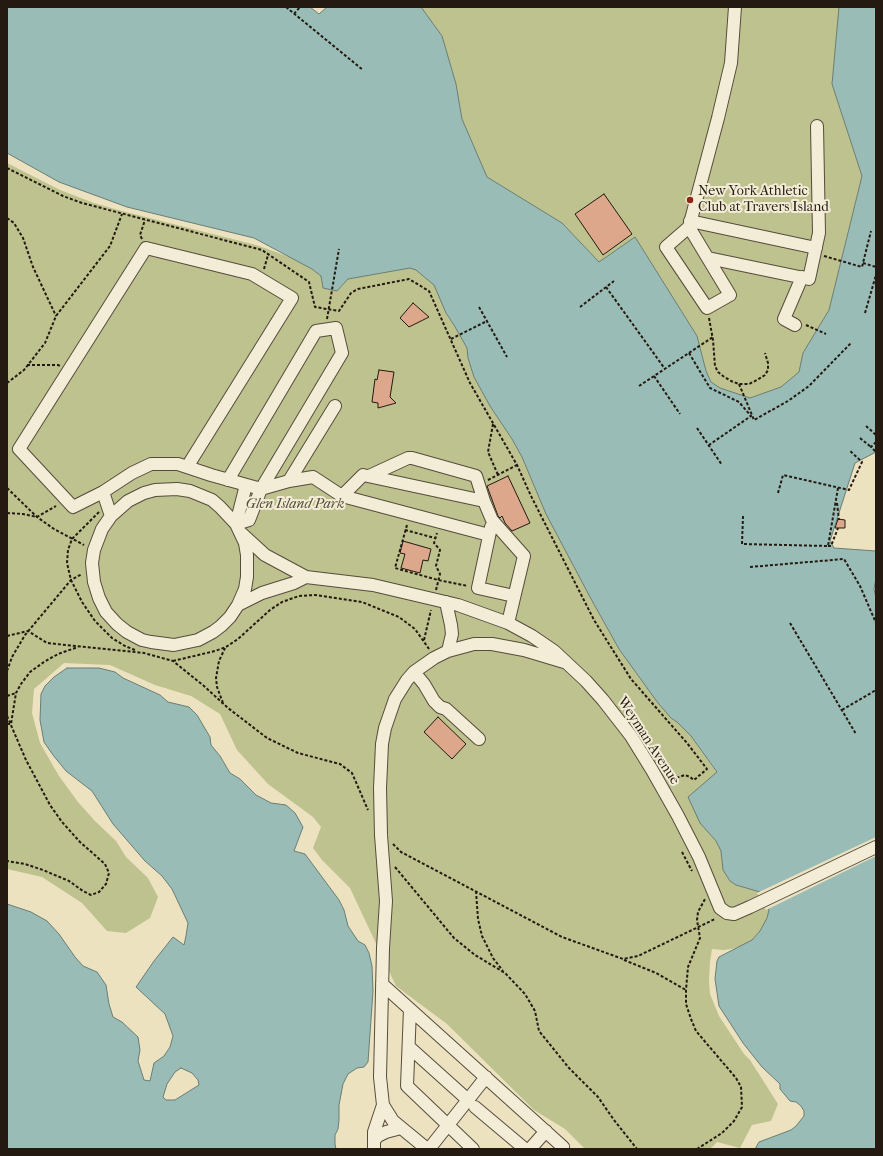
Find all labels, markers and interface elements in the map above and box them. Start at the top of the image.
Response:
place label: New York Athletic Club at Travers Island [698,184,829,216]
marker: New York Athletic Club at Travers Island [685,195,695,205]
park label: Glen Island Park [246,497,344,513]
street label: Weyman Avenue [613,694,683,788]

